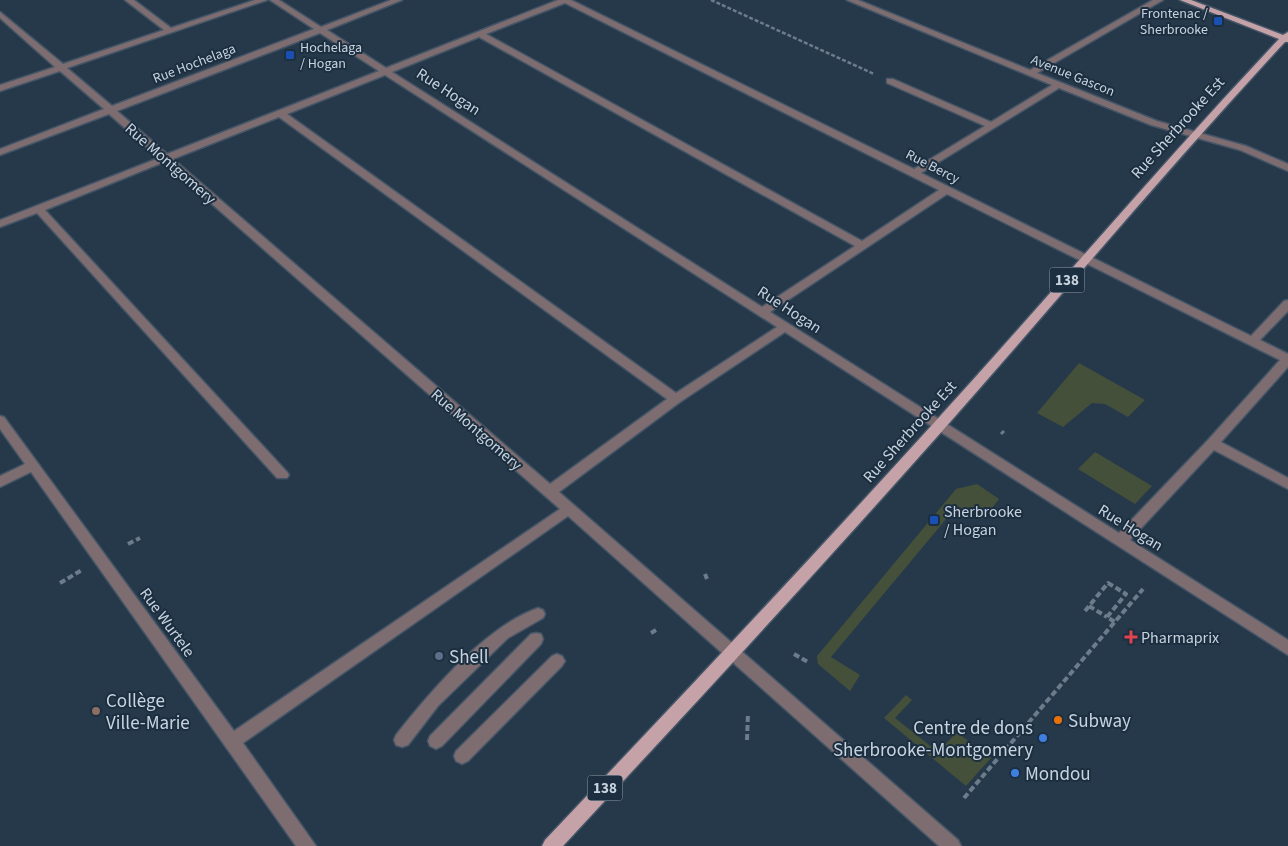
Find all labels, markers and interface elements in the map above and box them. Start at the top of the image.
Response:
place label: Frontenac / Sherbrooke [1140,4,1208,40]
marker: Frontenac / Sherbrooke [1212,15,1224,27]
place label: Hochelaga / Hogan [300,38,362,74]
street label: Rue Hochelaga [150,39,239,89]
marker: Hochelaga / Hogan [284,49,296,61]
street label: Avenue Gascon [1028,50,1118,102]
street label: Rue Hogan [412,63,485,121]
street label: Rue Sherbrooke Est [1126,71,1230,183]
street label: Rue Montgomery [120,118,221,210]
street label: Rue Bercy [902,145,963,189]
road number: 138 [1050,268,1084,292]
street label: Rue Hogan [753,281,826,339]
street label: Rue Sherbrooke Est [858,375,962,487]
street label: Rue Montgomery [426,384,527,476]
street label: Rue Hogan [1094,499,1167,556]
place label: Sherbrooke / Hogan [944,501,1022,541]
marker: Sherbrooke / Hogan [928,514,940,526]
street label: Rue Wurtele [135,583,200,662]
place label: Pharmaprix [1141,627,1219,649]
marker: Pharmaprix [1125,631,1137,643]
place label: Shell [449,644,489,671]
marker: Shell [433,650,445,662]
place label: Collège Ville-Marie [106,688,190,737]
marker: Collège Ville-Marie [90,705,102,717]
place label: Subway [1068,708,1131,735]
marker: Subway [1052,714,1064,726]
place label: Centre de dons Sherbrooke-Montgomery [833,715,1033,764]
marker: Centre de dons Sherbrooke-Montgomery [1037,732,1049,744]
place label: Mondou [1025,761,1091,788]
marker: Mondou [1009,767,1021,779]
road number: 138 [588,776,622,800]

